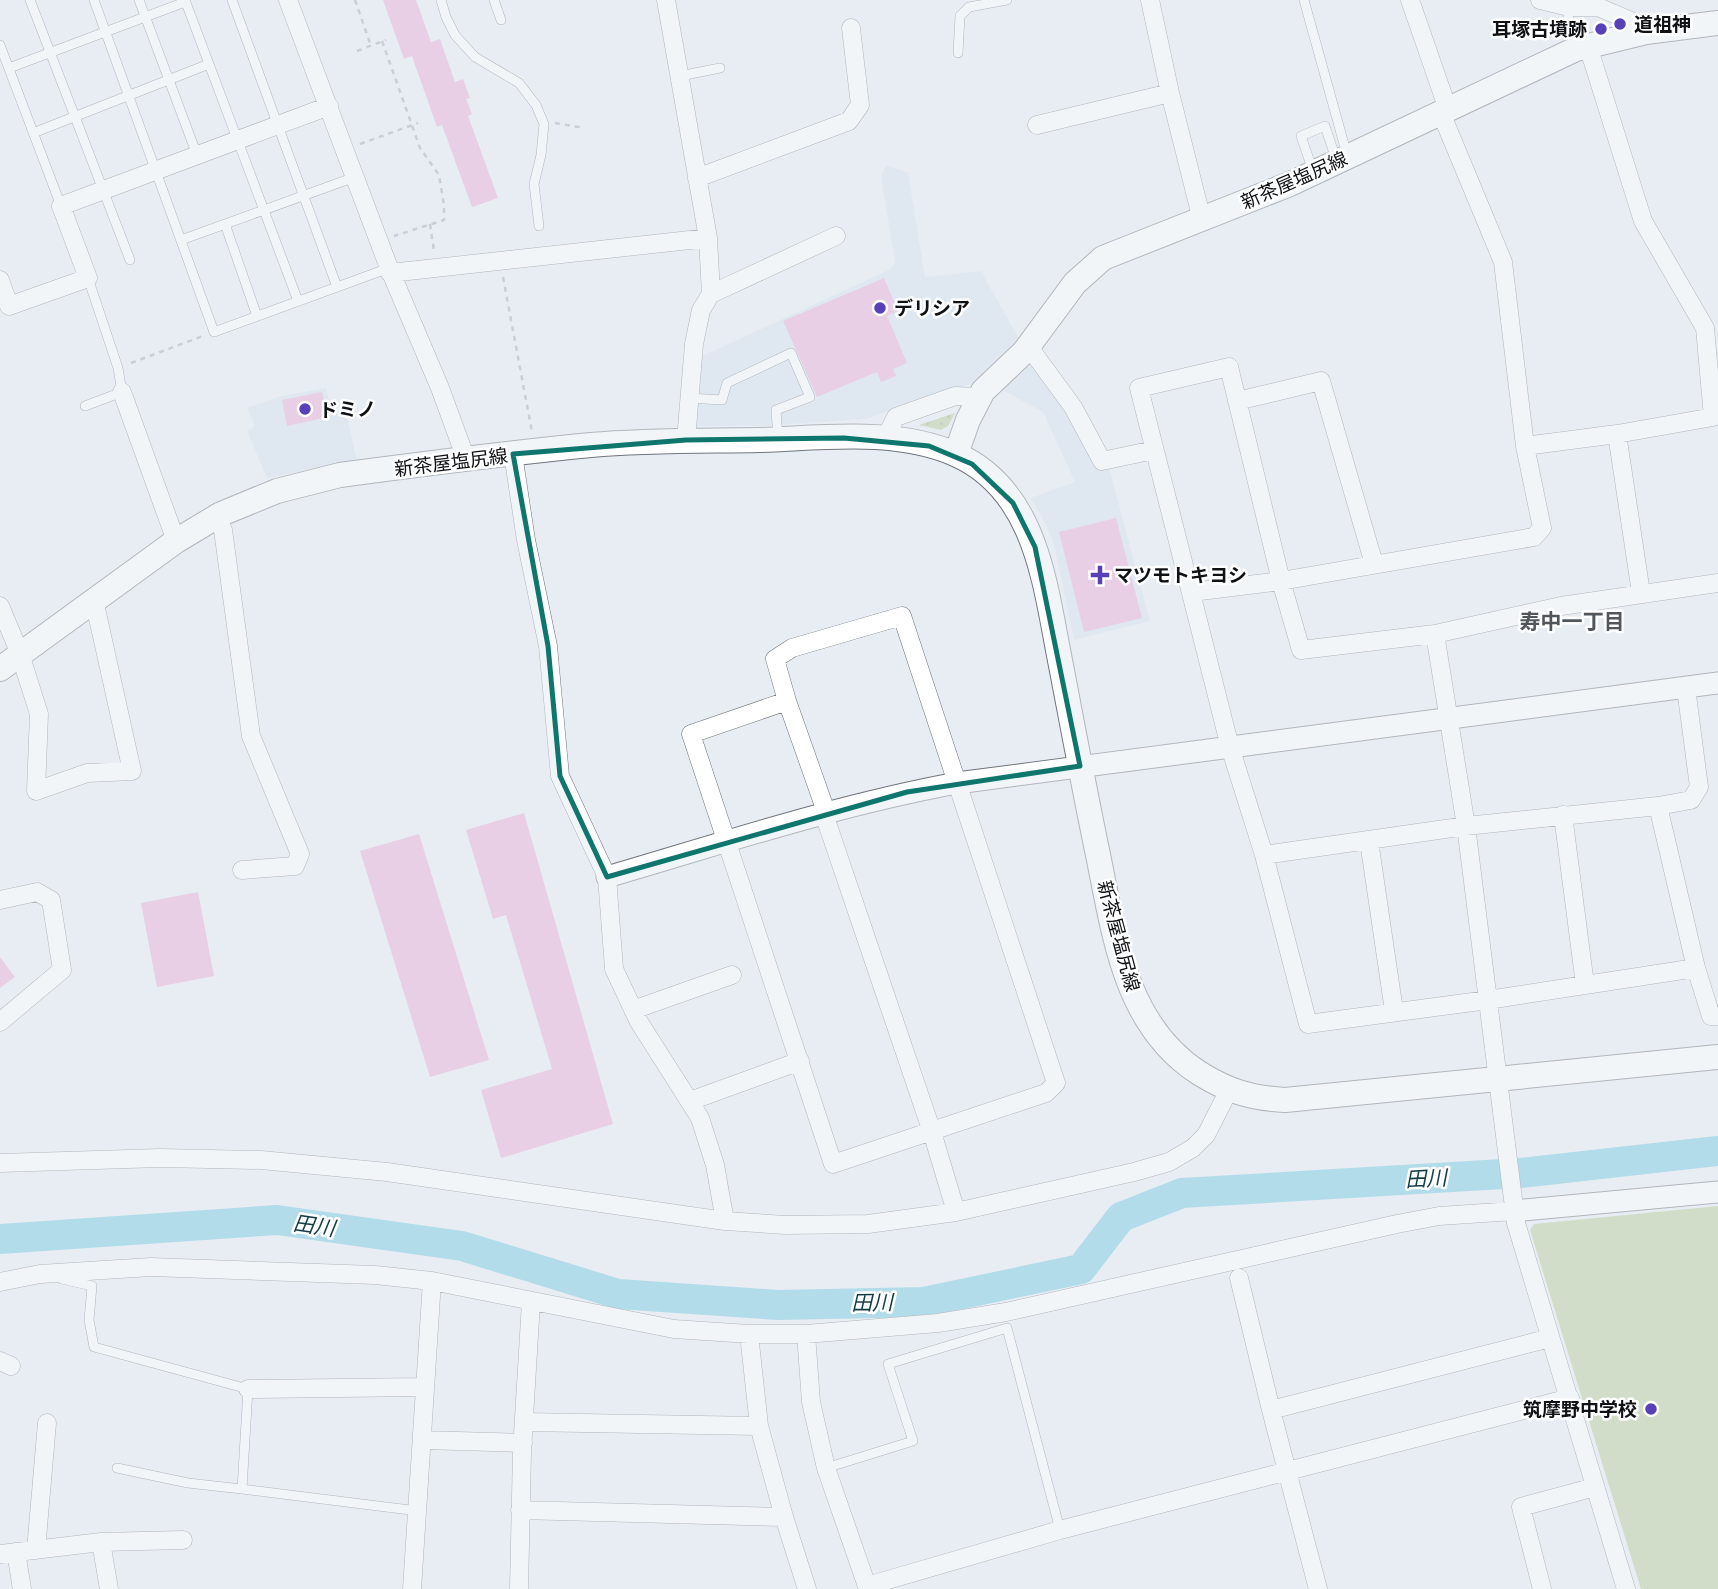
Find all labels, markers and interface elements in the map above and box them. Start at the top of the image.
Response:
place label: 道祖神 [1634,12,1691,36]
marker: 道祖神 [1612,16,1628,32]
place label: 耳塚古墳跡 [1492,17,1587,41]
marker: 耳塚古墳跡 [1593,21,1609,37]
street label: 新茶屋塩尻線 [1237,146,1351,214]
place label: デリシア [894,296,970,320]
marker: デリシア [872,300,888,316]
place label: ドミノ [319,397,376,421]
marker: ドミノ [297,401,313,417]
street label: 新茶屋塩尻線 [393,443,509,481]
place label: マツモトキヨシ [1114,563,1247,587]
marker: マツモトキヨシ [1092,567,1108,583]
district label: 寿中一丁目 [1520,608,1625,634]
street label: 新茶屋塩尻線 [1093,878,1145,994]
water label: 田川 [1404,1164,1450,1192]
water label: 田川 [292,1209,339,1241]
water label: 田川 [851,1289,895,1315]
place label: 筑摩野中学校 [1523,1397,1637,1421]
marker: 筑摩野中学校 [1643,1401,1659,1417]

